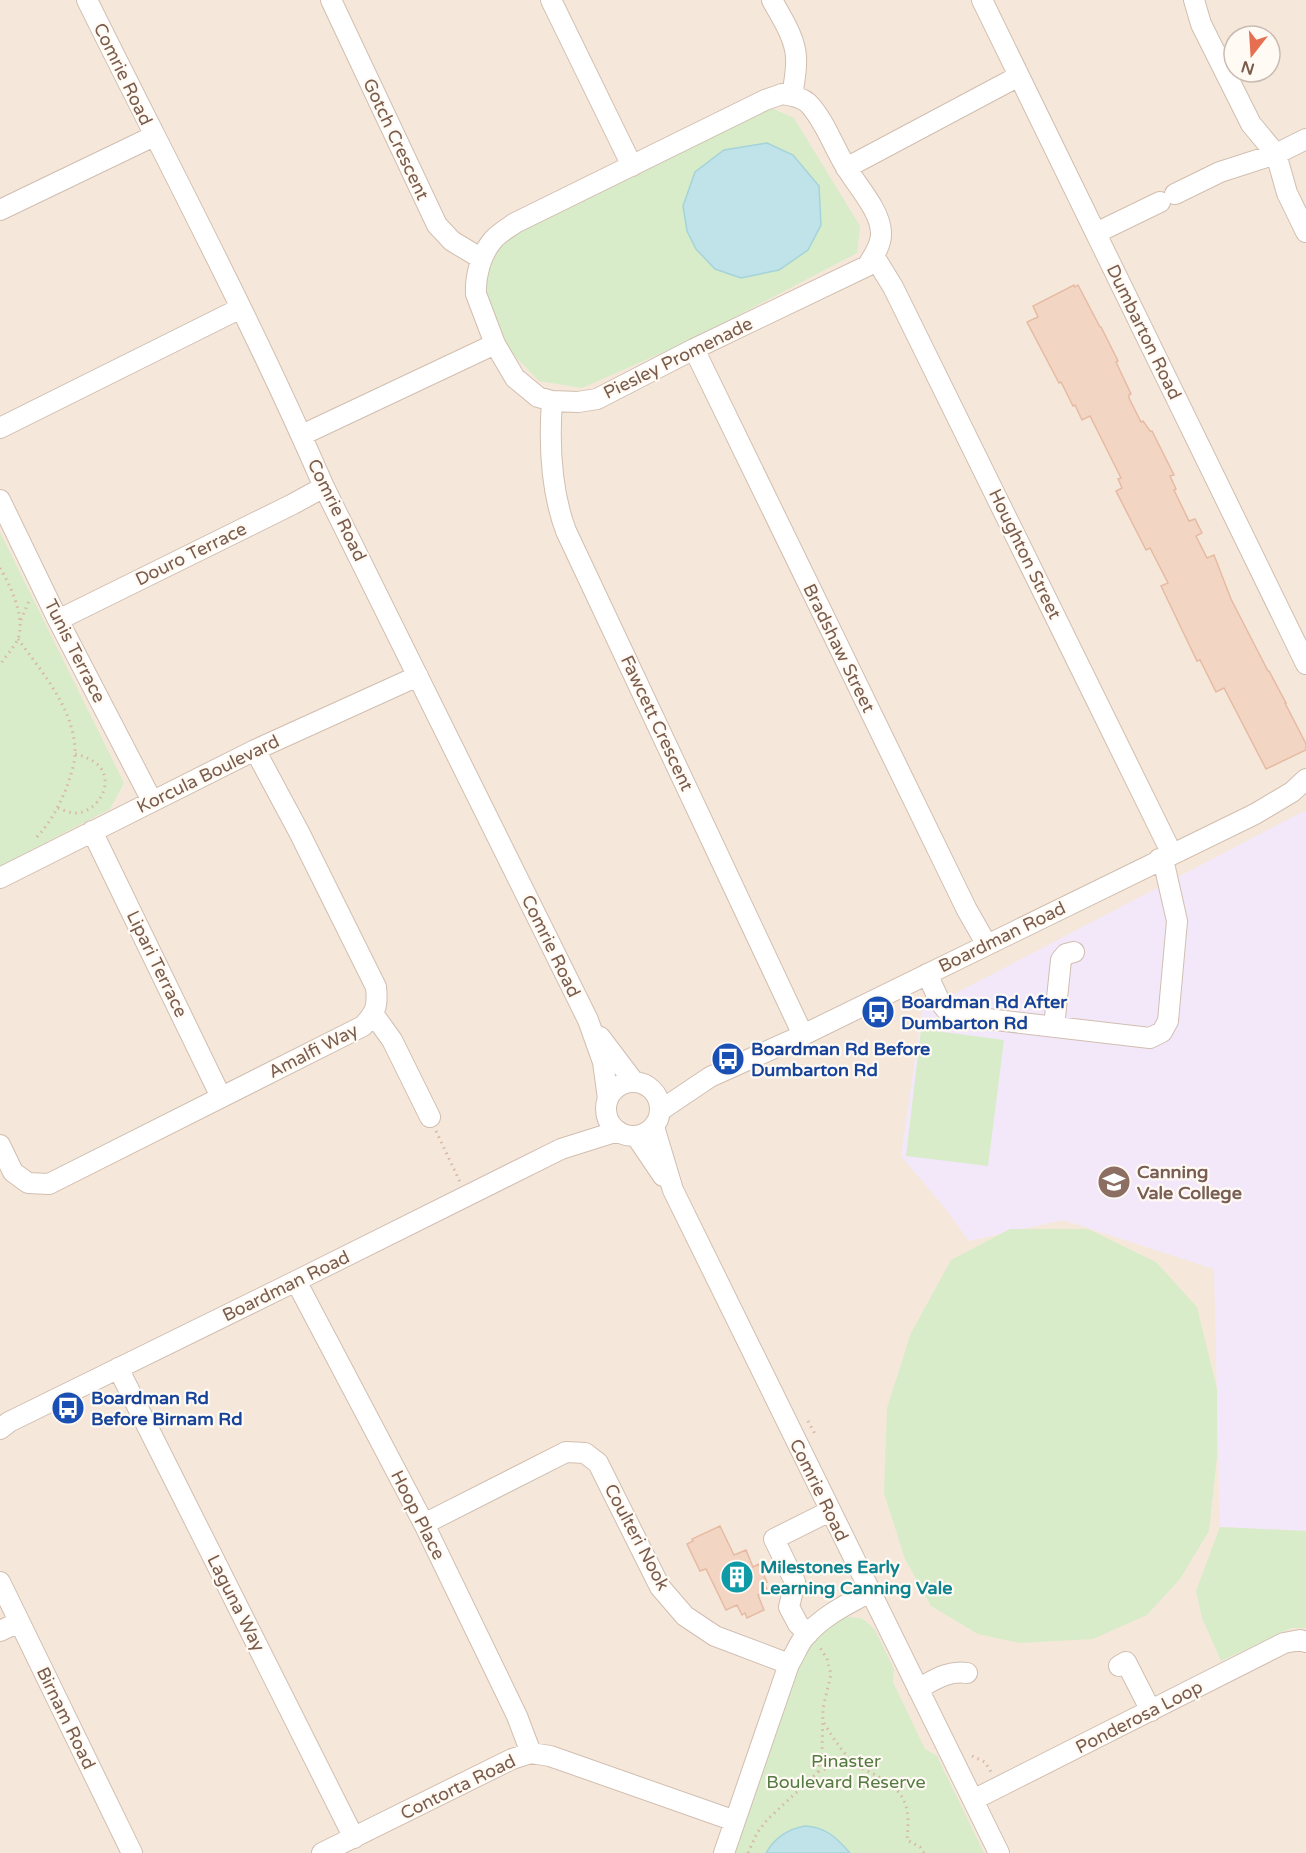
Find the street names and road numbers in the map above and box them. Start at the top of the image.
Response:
street label: Comrie Road [89,19,157,129]
street label: Gotch Crescent [358,75,434,203]
street label: Dumbarton Road [1102,261,1186,403]
street label: Piesley Promenade [600,312,756,404]
street label: Comrie Road [303,455,371,565]
street label: Houghton Street [984,485,1066,623]
street label: Douro Terrace [132,518,250,590]
street label: Bradshaw Street [798,580,880,716]
street label: Tunis Terrace [39,596,111,706]
street label: Fawcett Crescent [616,652,698,794]
street label: Korcula Boulevard [133,730,283,818]
street label: Comrie Road [517,891,585,1001]
street label: Boardman Road [935,897,1069,977]
street label: Lipari Terrace [122,907,192,1021]
street label: Amalfi Way [264,1019,362,1083]
street label: Boardman Road [219,1246,353,1326]
street label: Comrie Road [785,1435,853,1545]
street label: Hoop Place [386,1467,450,1563]
street label: Coulteri Nook [600,1480,674,1594]
street label: Laguna Way [202,1551,270,1655]
street label: Birnam Road [32,1663,100,1773]
street label: Ponderosa Loop [1072,1675,1206,1759]
street label: Contorta Road [397,1750,519,1824]

